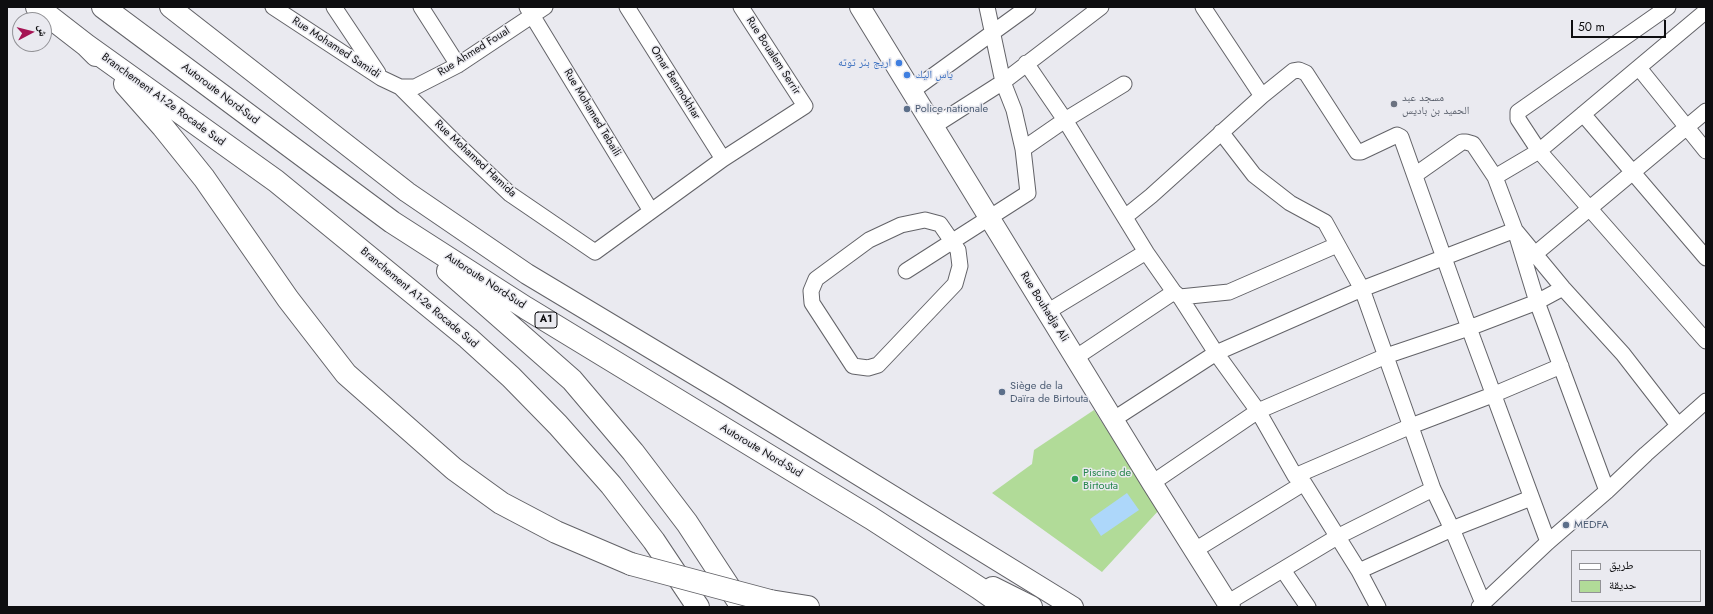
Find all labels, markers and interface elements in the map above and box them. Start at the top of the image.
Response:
north arrow [12,12,52,52]
scale bar [1573,12,1668,38]
street label: Rue Mohamed Samidi [289,15,383,81]
street label: Rue Boualem Serrir [743,15,803,97]
text: 50 m [1578,18,1605,36]
text: ش [34,24,52,37]
street label: Rue Ahmed Foual [436,25,512,79]
street label: Omar Benmokhtar [647,44,703,122]
street label: Branchement A1-2e Rocade Sud [99,51,227,149]
place label: اريج بئر توته [838,56,891,70]
marker: اريج بئر توته [894,58,904,68]
street label: Autoroute Nord-Sud [179,61,261,127]
street label: Rue Mohamed Tebaili [561,67,623,159]
place label: ياس اليك [915,68,953,82]
marker: ياس اليك [902,70,912,80]
place label: مسجد عبد الحميد بن باديس [1402,91,1469,117]
marker: مسجد عبد الحميد بن باديس [1389,99,1399,109]
place label: Police nationale [915,102,988,116]
marker: Police nationale [902,104,912,114]
street label: Rue Mohamed Hamida [431,118,519,200]
street label: Branchement A1-2e Rocade Sud [358,245,480,351]
street label: Autoroute Nord-Sud [442,250,528,312]
street label: Rue Bouhadja Ali [1017,270,1071,344]
road number: A1 [535,312,557,328]
place label: Siège de la Daïra de Birtouta [1010,379,1088,405]
marker: Siège de la Daïra de Birtouta [997,387,1007,397]
street label: Autoroute Nord-Sud [718,421,804,481]
place label: Piscine de Birtouta [1083,466,1131,492]
marker: Piscine de Birtouta [1070,474,1080,484]
place label: MEDFA [1574,518,1608,532]
marker: MEDFA [1561,520,1571,530]
legend [1571,550,1701,602]
text: طريق [1609,556,1634,574]
text: حديقة [1609,576,1637,594]

